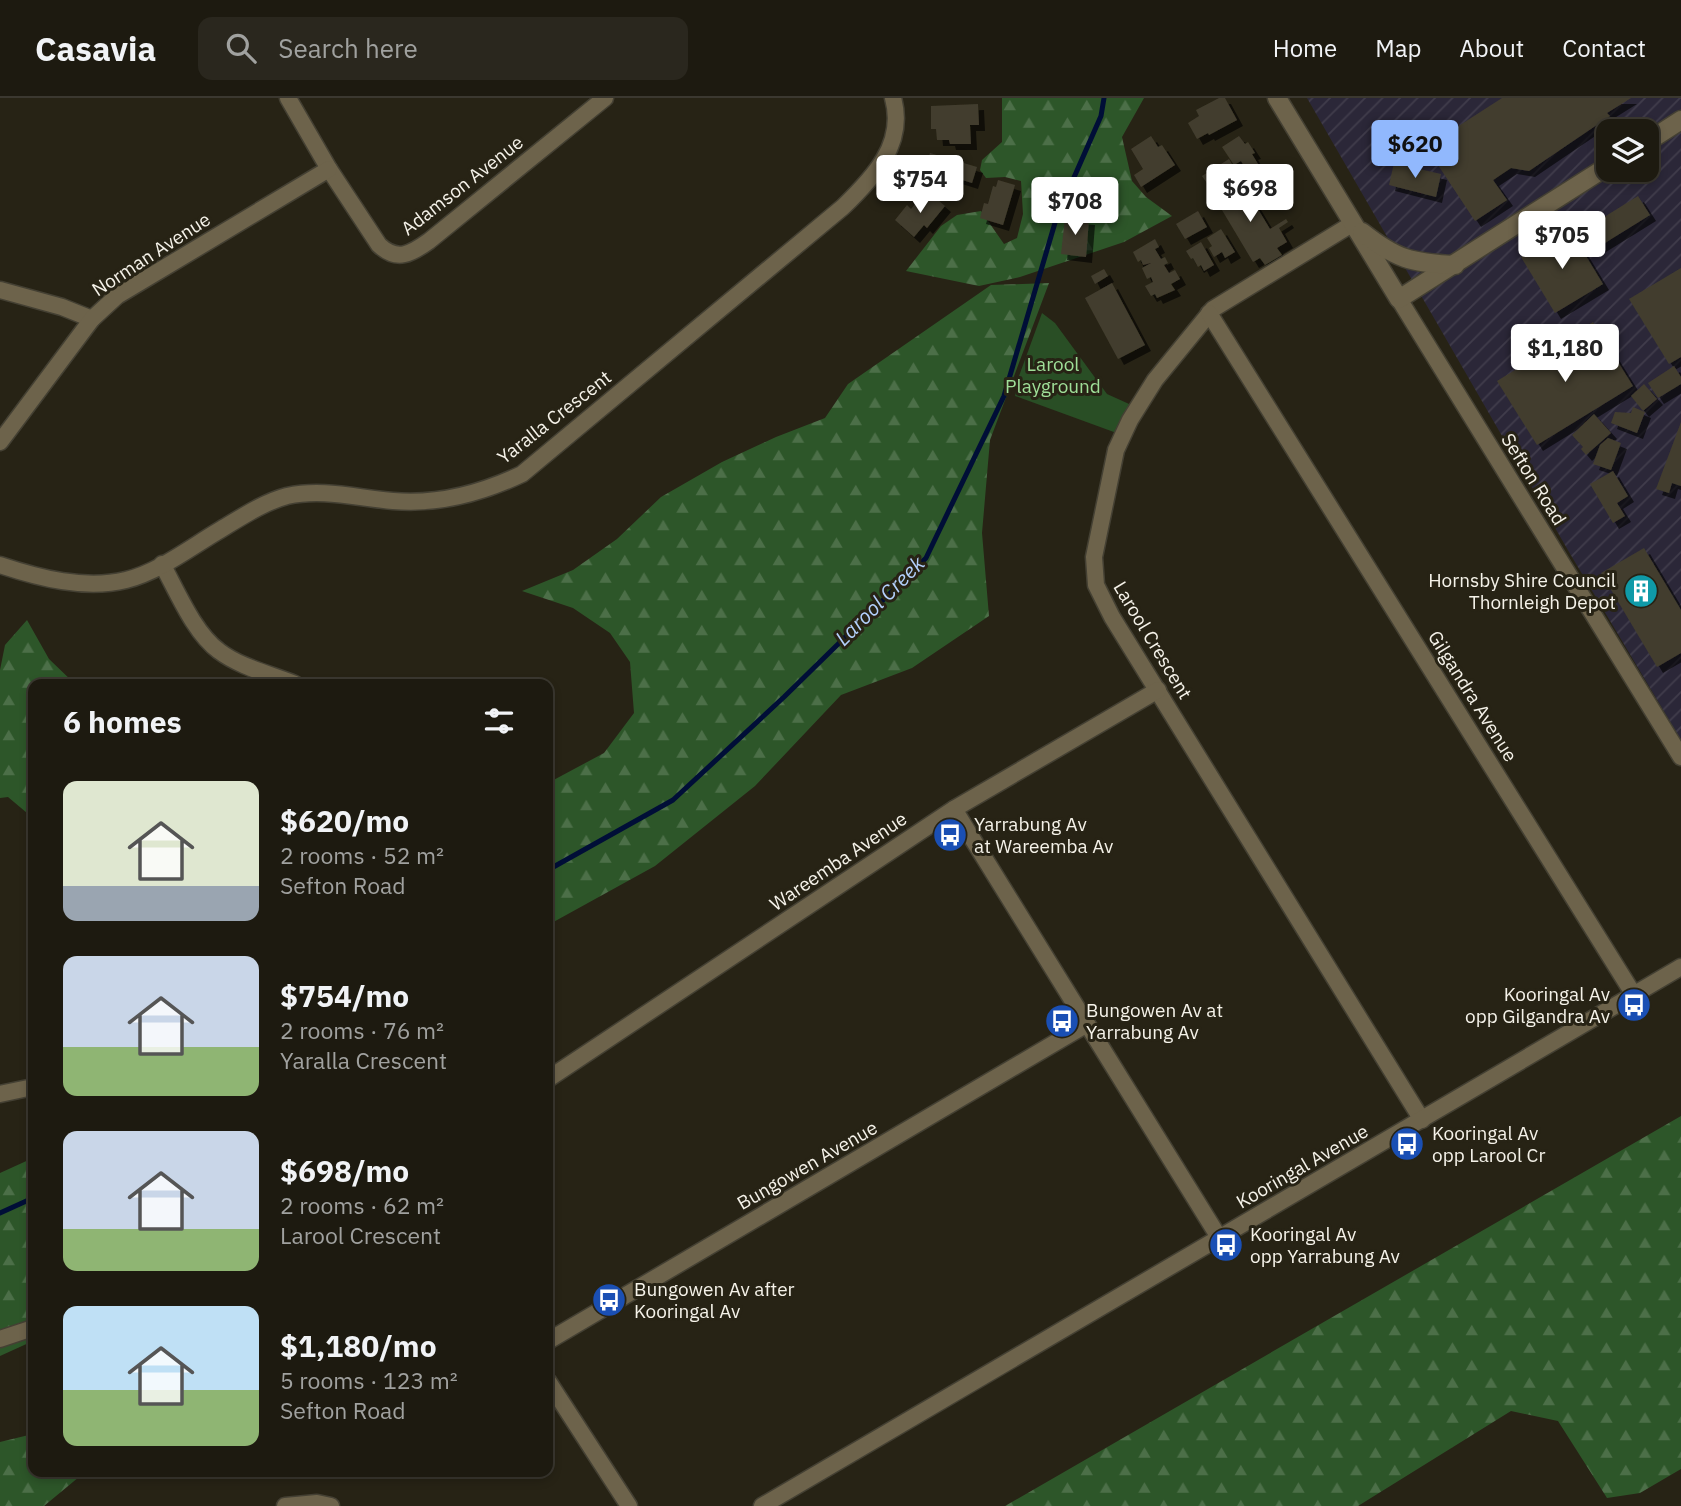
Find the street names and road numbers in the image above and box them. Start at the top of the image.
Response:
street label: Adamson Avenue [396,130,528,240]
street label: Norman Avenue [87,207,215,301]
street label: Yaralla Crescent [492,365,616,469]
street label: Sefton Road [1496,429,1572,529]
street label: Larool Crescent [1108,577,1198,703]
street label: Gilgandra Avenue [1423,626,1523,766]
street label: Wareemba Avenue [765,806,911,916]
street label: Bungowen Avenue [733,1115,881,1215]
street label: Kooringal Avenue [1232,1118,1372,1214]

